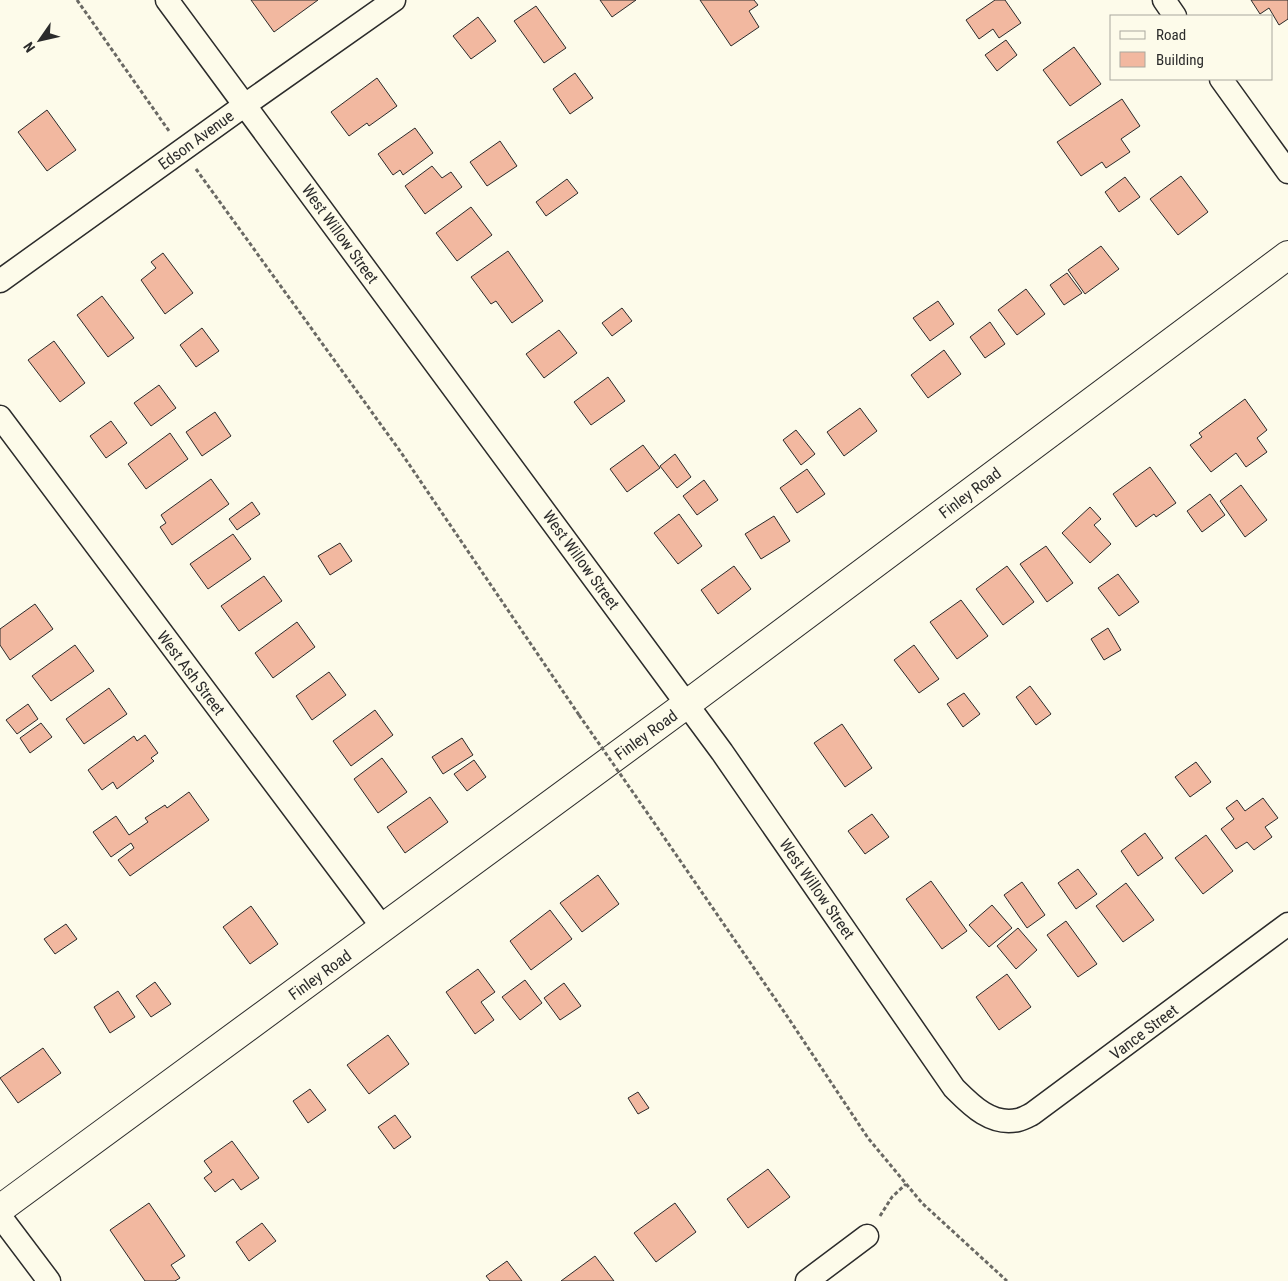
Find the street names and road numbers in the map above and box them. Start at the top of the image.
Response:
street label: Edson Avenue [155,106,237,174]
street label: West Willow Street [298,181,383,288]
street label: Finley Road [935,464,1005,522]
street label: West Willow Street [539,507,624,614]
street label: West Ash Street [153,627,229,719]
street label: Finley Road [611,706,681,764]
street label: West Willow Street [775,835,859,943]
street label: Finley Road [285,946,355,1004]
street label: Vance Street [1106,1000,1182,1064]

